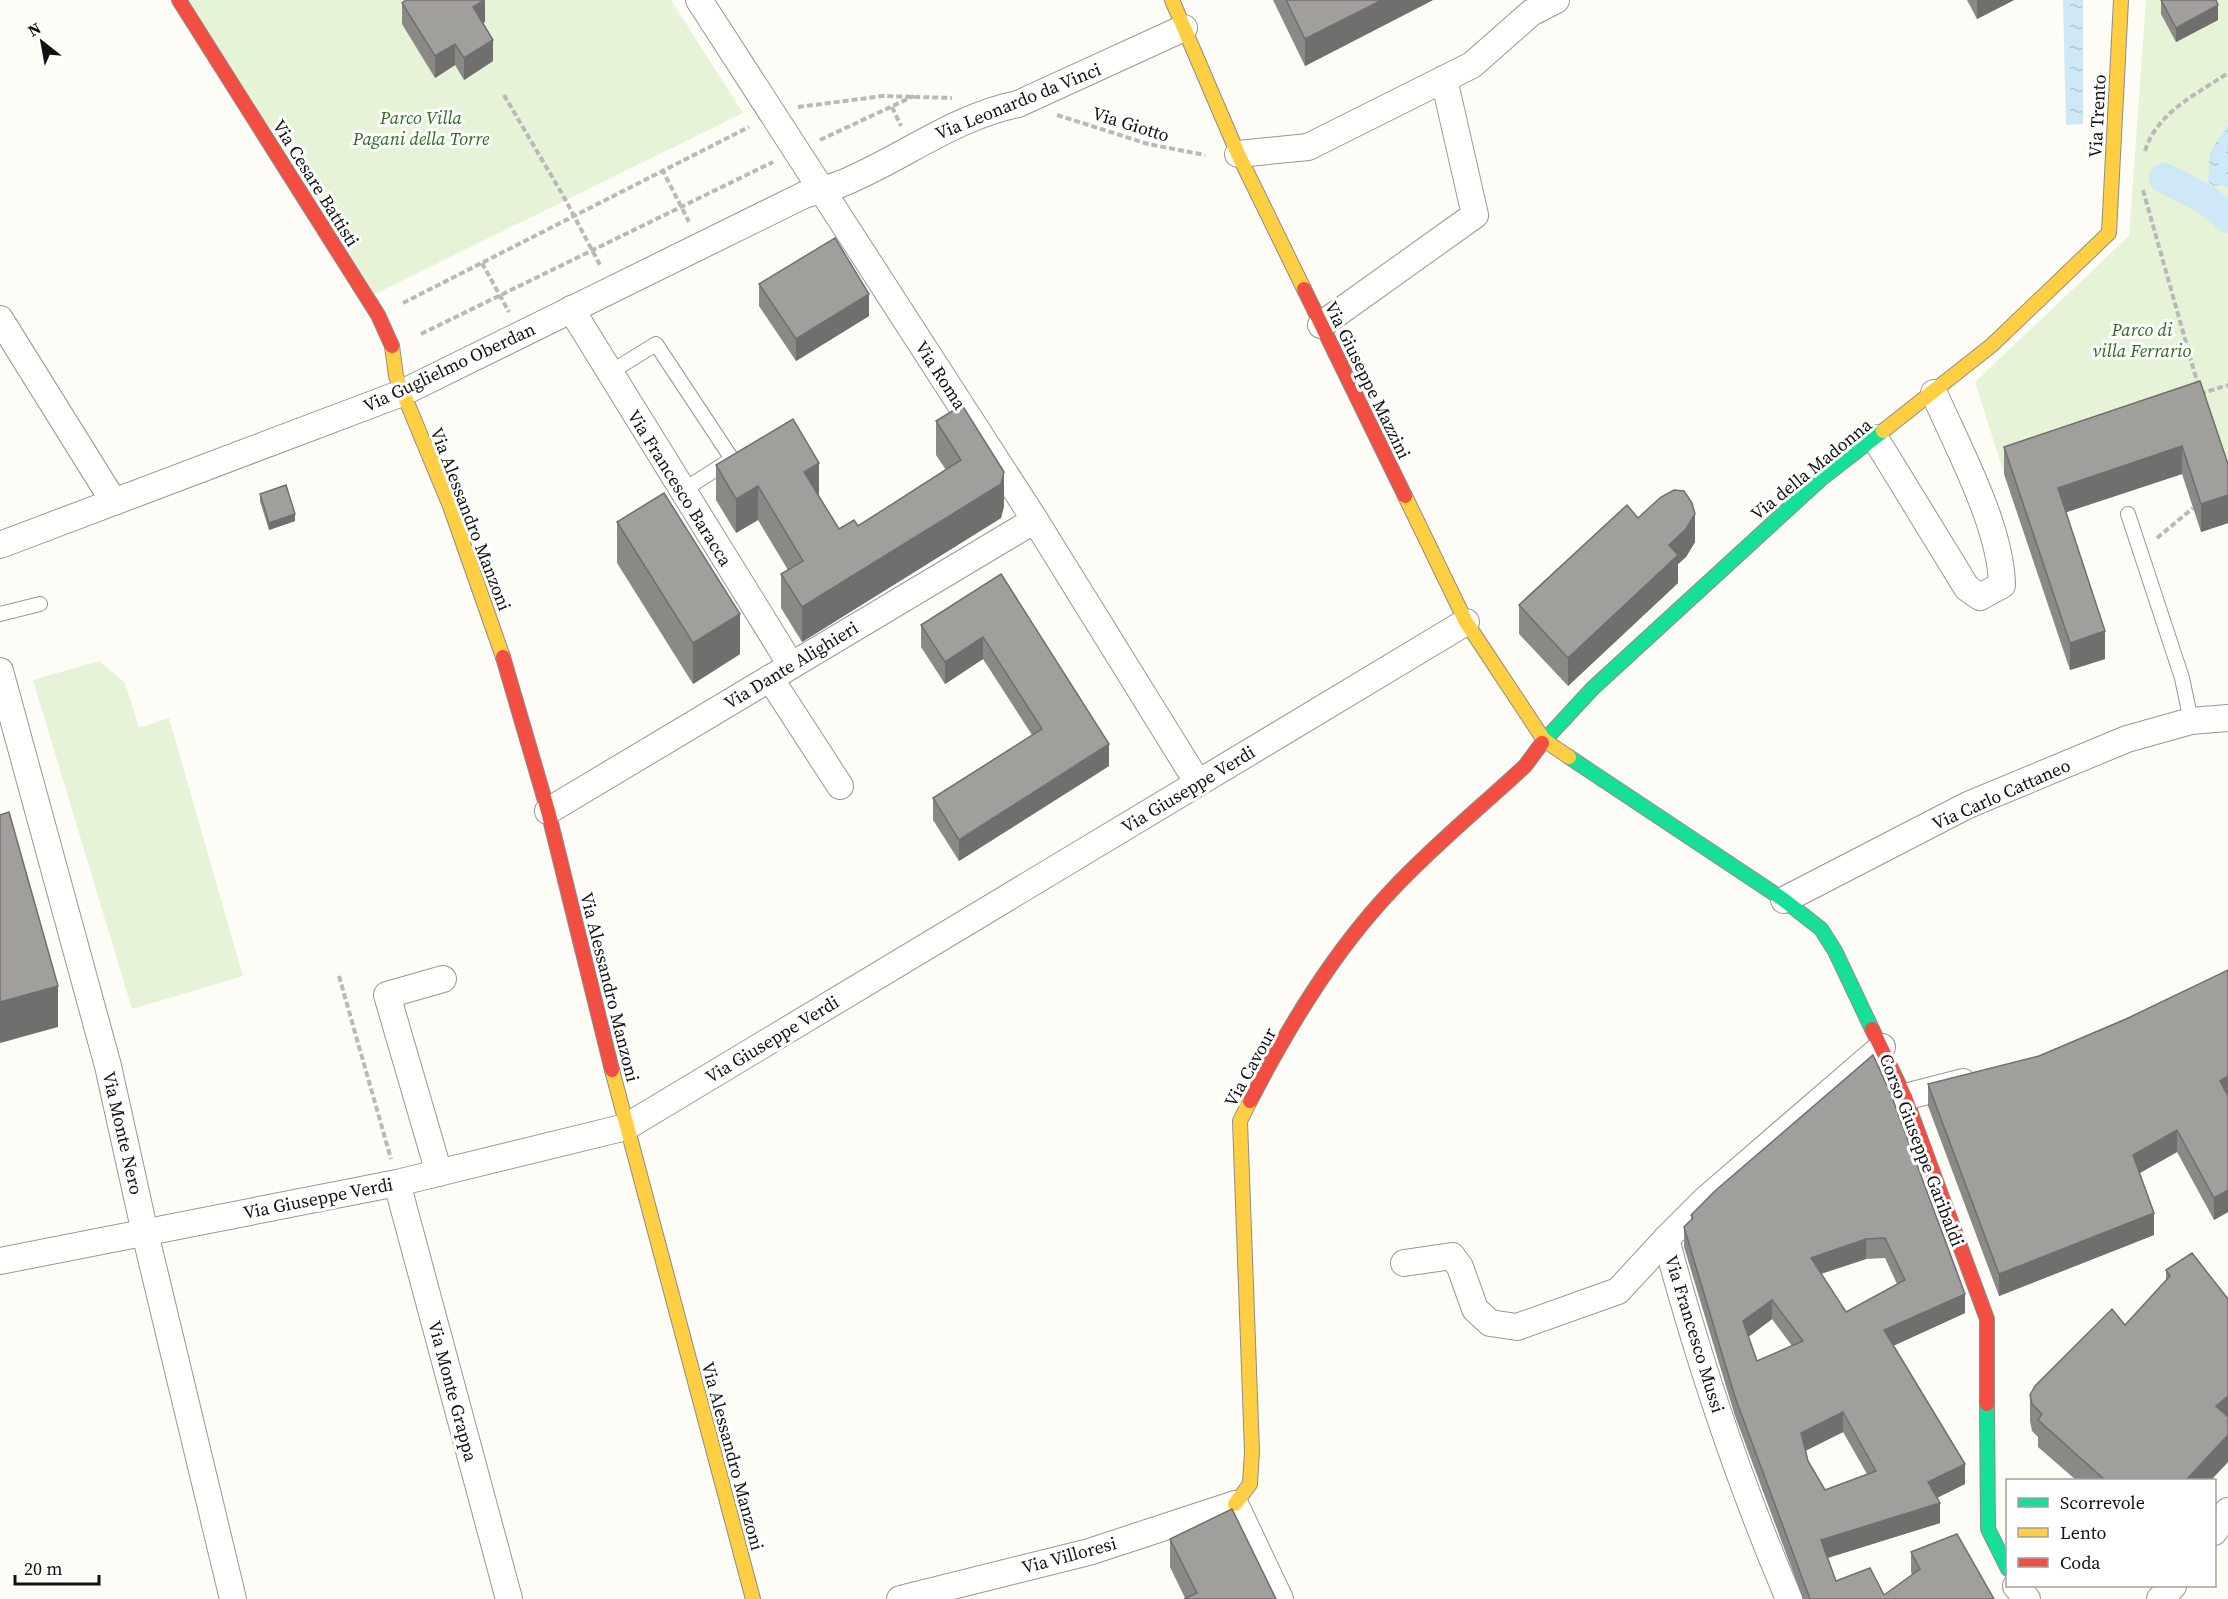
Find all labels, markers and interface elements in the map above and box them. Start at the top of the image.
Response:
north arrow [12,12,72,72]
text: N [24,17,45,42]
street label: Via Leonardo da Vinci [931,56,1105,146]
street label: Via Trento [2082,74,2112,158]
street label: Via Giotto [1089,100,1173,148]
park label: Parco Villa Pagani della Torre [352,105,490,151]
street label: Via Cesare Battisti [267,115,365,251]
street label: Via Giuseppe Mazzini [1319,297,1417,463]
street label: Via Guglielmo Oberdan [359,316,539,418]
park label: Parco di villa Ferrario [2093,317,2192,363]
street label: Via Roma [910,336,973,415]
street label: Via Francesco Baracca [622,405,739,572]
street label: Via della Madonna [1745,412,1878,526]
street label: Via Alessandro Manzoni [425,424,517,614]
street label: Via Dante Alighieri [719,615,863,715]
street label: Via Giuseppe Verdi [1116,739,1260,839]
street label: Via Carlo Cattaneo [1928,752,2074,836]
street label: Via Alessandro Manzoni [574,890,646,1084]
street label: Via Giuseppe Verdi [700,989,844,1089]
street label: Via Cavour [1218,1023,1282,1111]
street label: Corso Giuseppe Garibaldi [1874,1050,1970,1250]
street label: Via Monte Nero [97,1069,149,1197]
street label: Via Giuseppe Verdi [241,1171,395,1225]
street label: Via Francesco Mussi [1659,1252,1731,1416]
street label: Via Monte Grappa [422,1318,484,1465]
street label: Via Alessandro Manzoni [696,1359,770,1553]
legend [2006,1479,2216,1587]
text: Scorrevole [2060,1490,2145,1515]
text: Lento [2060,1520,2107,1545]
street label: Via Villoresi [1019,1530,1119,1580]
scale bar [15,1548,99,1586]
text: Coda [2060,1550,2101,1575]
text: 20 m [24,1556,62,1581]

